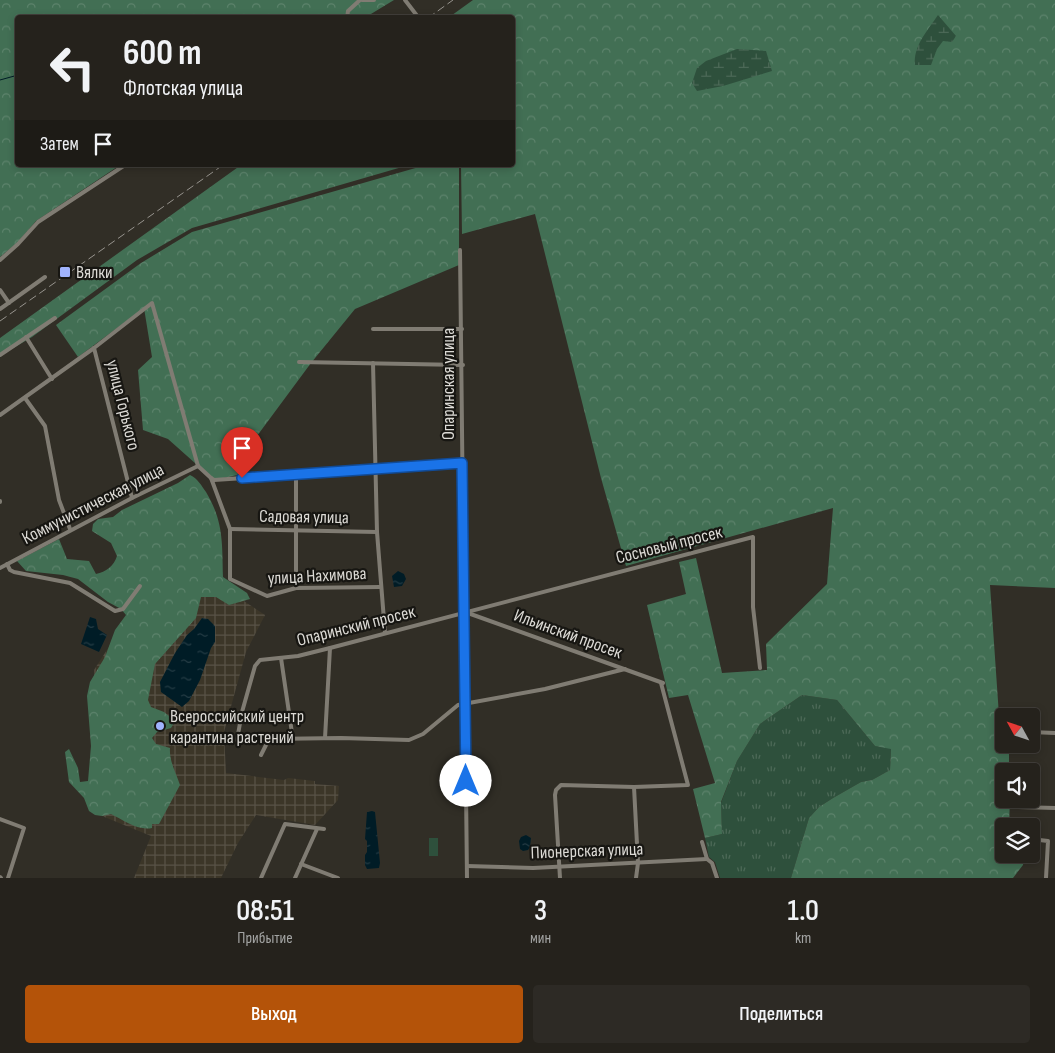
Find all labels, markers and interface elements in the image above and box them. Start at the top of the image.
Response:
text: 600 m [123,32,201,75]
icon: left [40,35,105,100]
text: Флотская улица [123,75,243,102]
icon: arrive [89,130,117,158]
text: Затем [40,133,79,156]
place label: Вялки [76,262,113,283]
marker: Вялки [58,265,72,279]
street label: Опаринская улица [438,328,459,440]
street label: улица Горького [102,358,144,452]
pin [221,427,263,478]
icon: arrive [228,434,256,462]
street label: Коммунистическая улица [18,459,168,549]
street label: Садовая улица [259,506,349,528]
street label: Сосновый просек [614,522,725,568]
street label: улица Нахимова [267,563,367,589]
street label: Опаринский просек [295,601,418,651]
street label: Ильинский просек [511,605,625,663]
place label: Всероссийский центр карантина растений [170,706,304,748]
north arrow [995,708,1040,752]
map controls [995,708,1040,863]
marker: Всероссийский центр карантина растений [154,720,166,732]
position arrow [439,754,491,806]
button: sound [995,763,1040,808]
button: layers [995,818,1040,863]
street label: Пионерская улица [530,839,644,863]
text: 08:51 [236,893,294,929]
text: 3 [534,893,547,929]
text: 1.0 [787,893,819,929]
text: Прибытие [237,929,293,948]
text: мин [530,929,551,948]
text: km [795,929,811,948]
button: Выход [25,985,523,1043]
button: Поделиться [533,985,1030,1043]

